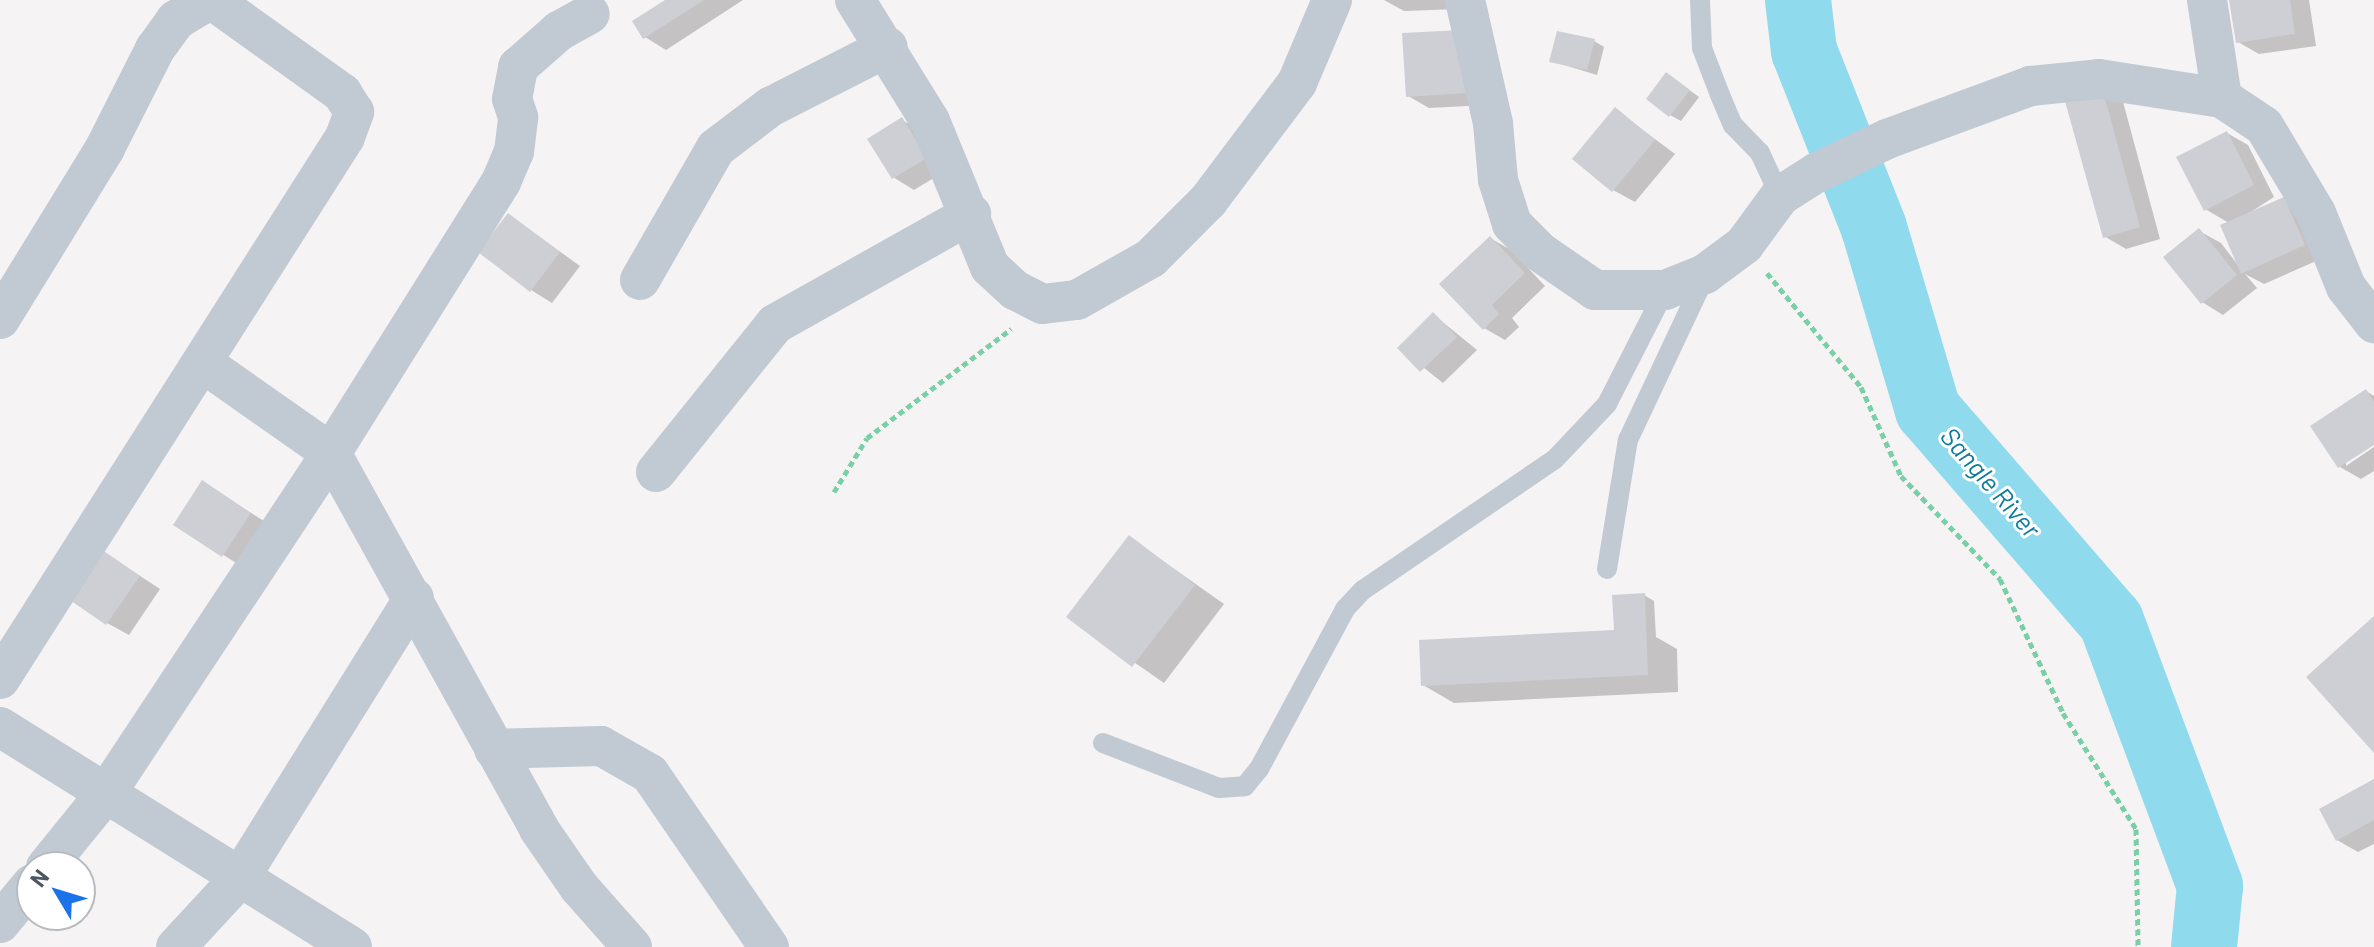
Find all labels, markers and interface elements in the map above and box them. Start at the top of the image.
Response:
water label: Sangle River [1935,420,2047,544]
north arrow [16,851,96,931]
text: N [24,864,53,891]

